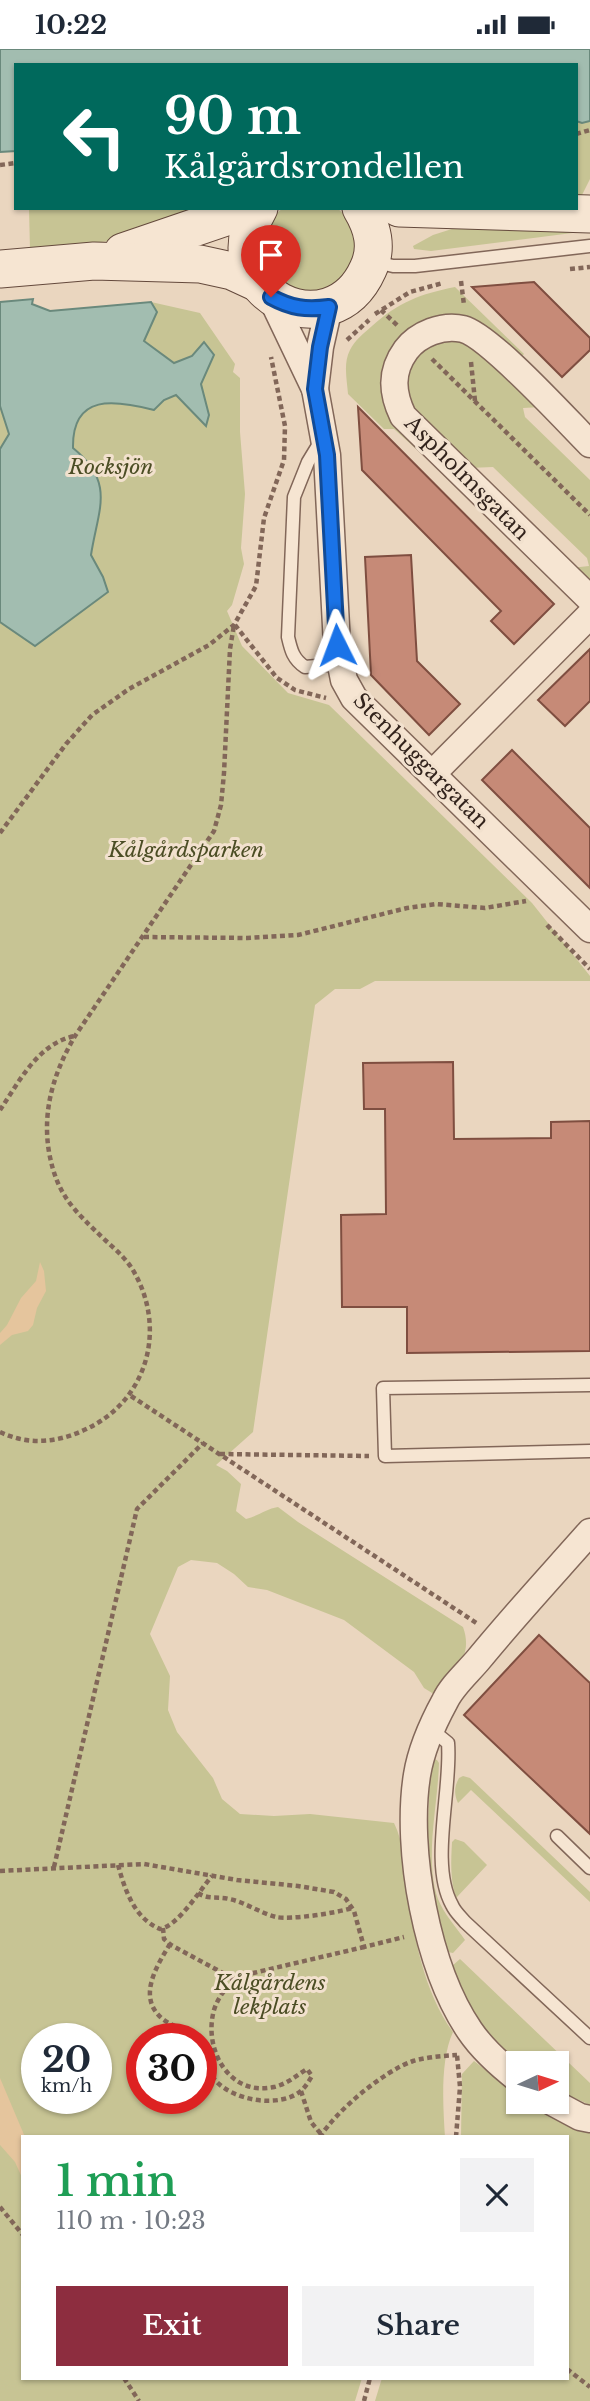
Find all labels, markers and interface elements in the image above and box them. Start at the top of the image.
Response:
text: 10:22 [35,9,107,41]
text: 90 m [164,86,301,147]
icon: left [49,91,140,182]
text: Kålgårdsrondellen [164,147,464,187]
pin [241,225,301,297]
icon: arrive [252,236,290,274]
street label: Aspholmsgatan [399,410,535,546]
park label: Rocksjön [68,454,153,480]
position arrow [300,608,374,682]
street label: Stenhuggargatan [348,688,494,834]
park label: Kålgårdsparken [107,837,264,863]
park label: Kålgårdens lekplats [213,1970,326,2020]
speed limit sign: 30 [126,2023,217,2114]
text: 20 [42,2038,91,2081]
north arrow [506,2051,569,2114]
map controls [506,2051,569,2114]
text: km/h [41,2075,92,2097]
text: 1 min [56,2155,177,2207]
button: close [460,2158,534,2232]
text: 110 m · 10:23 [56,2207,206,2235]
button: Exit [56,2286,288,2366]
button: Share [302,2286,534,2366]

